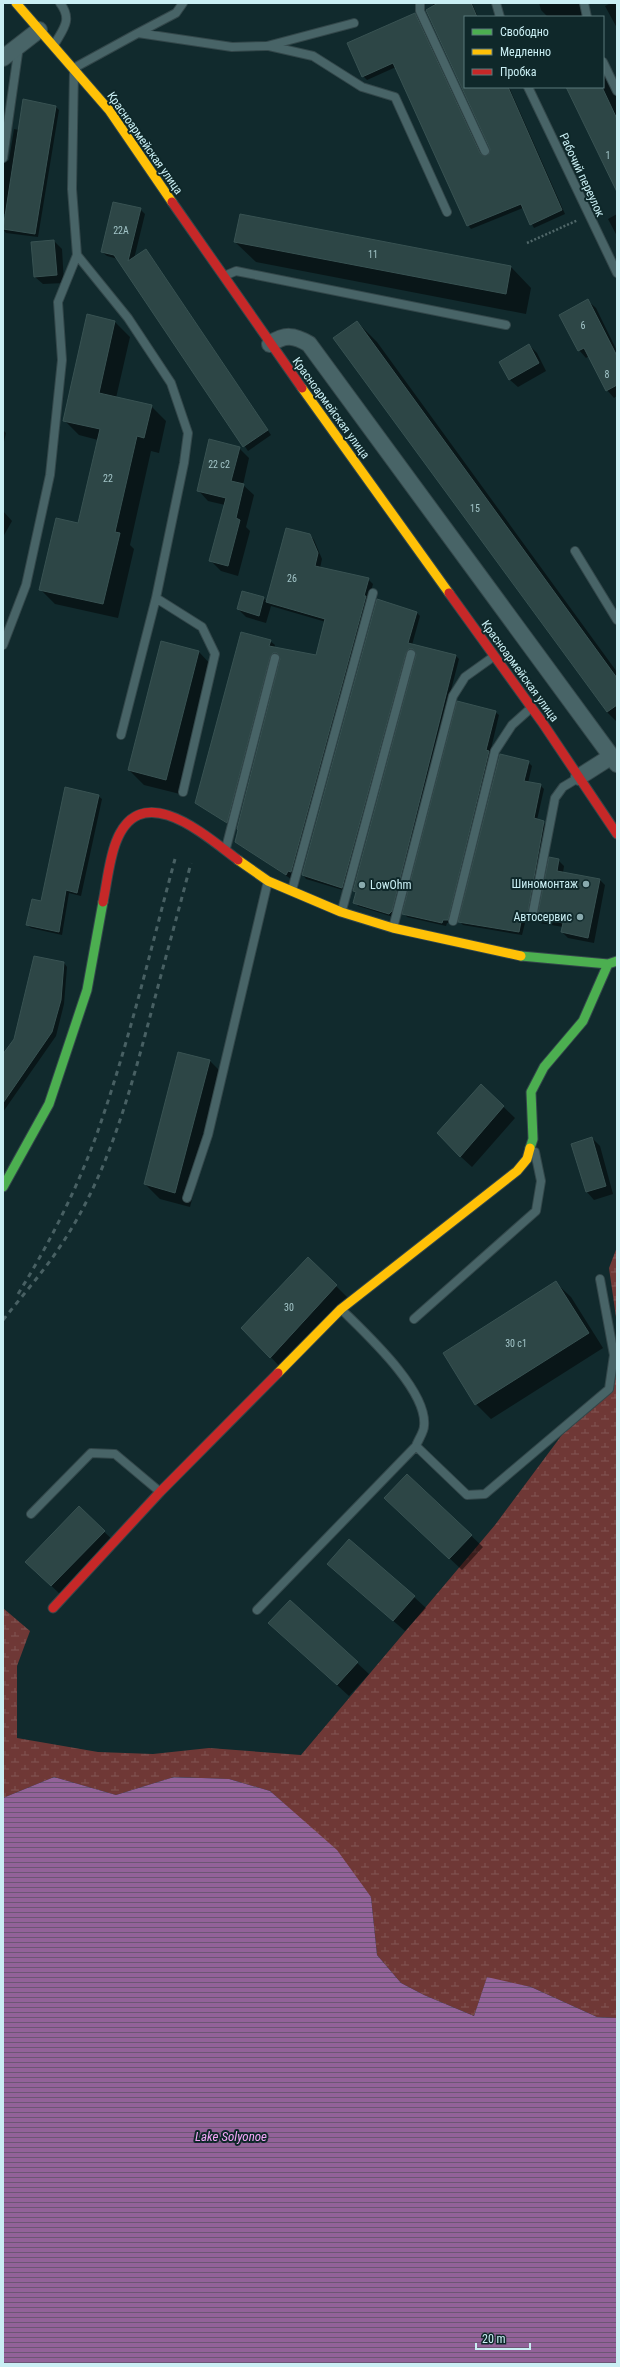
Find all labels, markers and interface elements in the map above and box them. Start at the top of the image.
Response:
legend [464,16,604,88]
text: Свободно [500,25,549,39]
text: Медленно [500,45,551,59]
text: Пробка [500,65,537,79]
street label: Красноармейская улица [104,89,186,197]
street label: Рабочий переулок [556,131,608,219]
house number: 1 [606,150,610,161]
house number: 22А [113,225,129,236]
house number: 11 [368,249,378,260]
house number: 6 [581,320,586,331]
street label: Красноармейская улица [290,355,373,462]
house number: 8 [605,369,610,380]
house number: 22 с2 [208,459,230,470]
house number: 22 [103,473,113,484]
house number: 15 [470,503,480,514]
house number: 26 [287,573,297,584]
street label: Красноармейская улица [479,618,562,725]
place label: Шиномонтаж [511,877,578,891]
place label: LowOhm [370,878,412,892]
marker: Шиномонтаж [581,879,591,889]
marker: LowOhm [357,880,367,890]
place label: Автосервис [513,910,572,924]
marker: Автосервис [575,912,585,922]
house number: 30 [284,1302,294,1313]
house number: 30 с1 [505,1338,527,1349]
water label: Lake Solyonoe [195,2129,267,2144]
scale bar [476,2325,530,2351]
text: 20 m [482,2332,506,2346]

